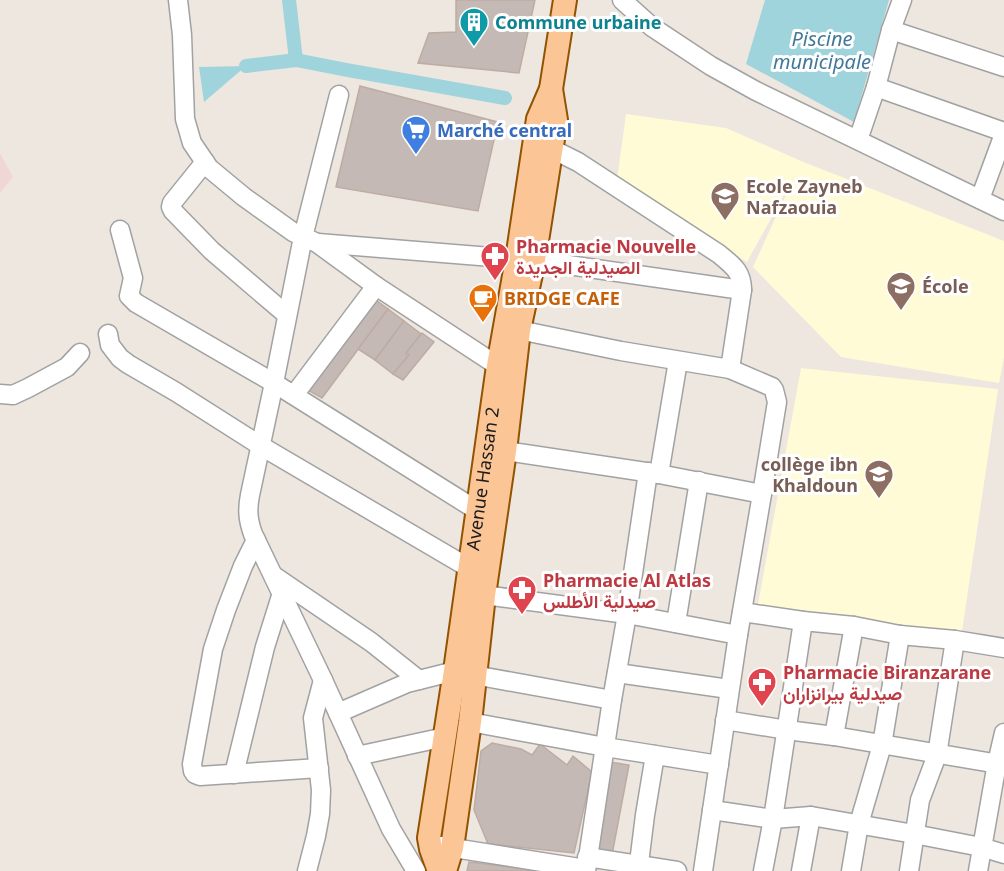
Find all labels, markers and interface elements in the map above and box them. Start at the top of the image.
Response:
building icon: Commune urbaine [458,6,490,48]
place label: Commune urbaine [495,10,661,34]
water label: Piscine municipale [773,25,871,75]
supermarket icon: Marché central [400,114,432,156]
place label: Marché central [437,118,572,142]
place label: Ecole Zayneb Nafzaouia [746,174,863,219]
school or university icon: Ecole Zayneb Nafzaouia [709,180,741,222]
place label: Pharmacie Nouvelle الصيدلية الجديدة [516,234,696,279]
pharmacy icon: Pharmacie Nouvelle الصيدلية الجديدة [479,240,511,282]
school or university icon: École [885,270,917,312]
place label: École [922,274,969,298]
cafe icon: BRIDGE CAFE [467,282,499,324]
place label: BRIDGE CAFE [504,286,620,310]
street label: Avenue Hassan 2 [460,405,504,552]
place label: collège ibn Khaldoun [761,452,858,497]
school or university icon: collège ibn Khaldoun [863,458,895,500]
place label: Pharmacie Al Atlas صيدلية الأطلس [543,568,711,613]
pharmacy icon: Pharmacie Al Atlas صيدلية الأطلس [506,574,538,616]
place label: Pharmacie Biranzarane صيدلية بيرانزاران [783,660,991,705]
pharmacy icon: Pharmacie Biranzarane صيدلية بيرانزاران [746,666,778,708]

